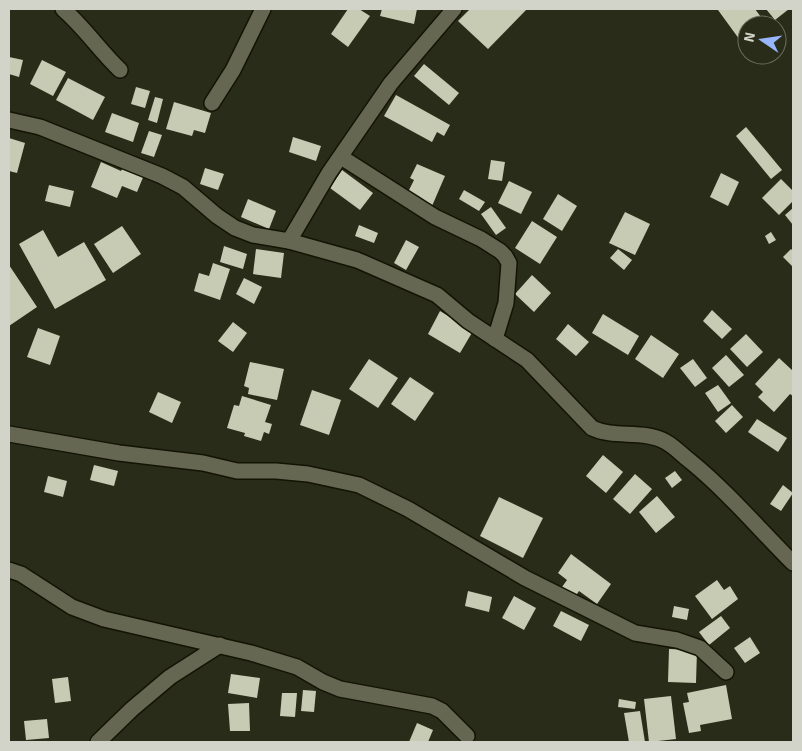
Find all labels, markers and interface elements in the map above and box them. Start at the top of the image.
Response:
north arrow [737,15,787,65]
text: N [740,31,759,44]

